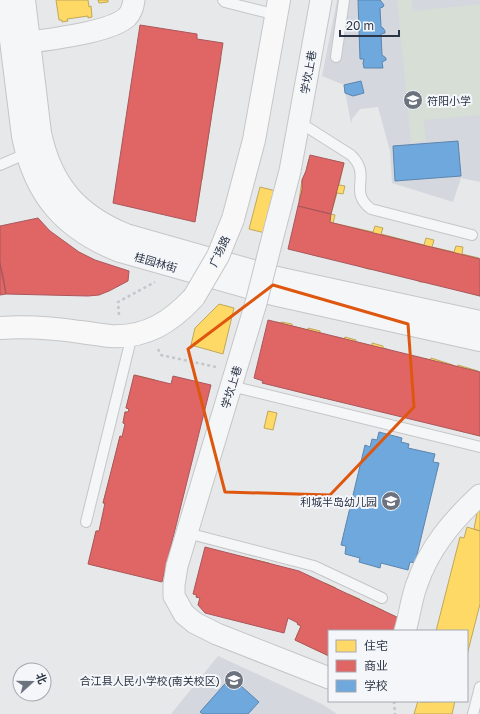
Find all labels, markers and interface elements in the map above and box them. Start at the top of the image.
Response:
scale bar [340,12,399,38]
text: 20 m [346,18,374,33]
street label: 学坎上巷 [298,49,318,95]
school or university icon: 符阳小学 [402,89,424,111]
place label: 符阳小学 [427,94,471,107]
street label: 广场路 [206,233,232,269]
street label: 桂园林街 [133,250,179,274]
street label: 学坎上巷 [218,364,244,410]
school or university icon: 利城半岛幼儿园 [380,490,402,512]
place label: 利城半岛幼儿园 [300,495,377,508]
legend [328,630,468,702]
text: 住宅 [364,638,388,653]
text: 商业 [364,658,388,673]
north arrow [12,662,52,702]
school or university icon: 合江县人民小学校(南关校区) [223,669,245,691]
text: 北 [34,671,50,686]
place label: 合江县人民小学校(南关校区) [80,674,220,687]
text: 学校 [364,678,388,693]

